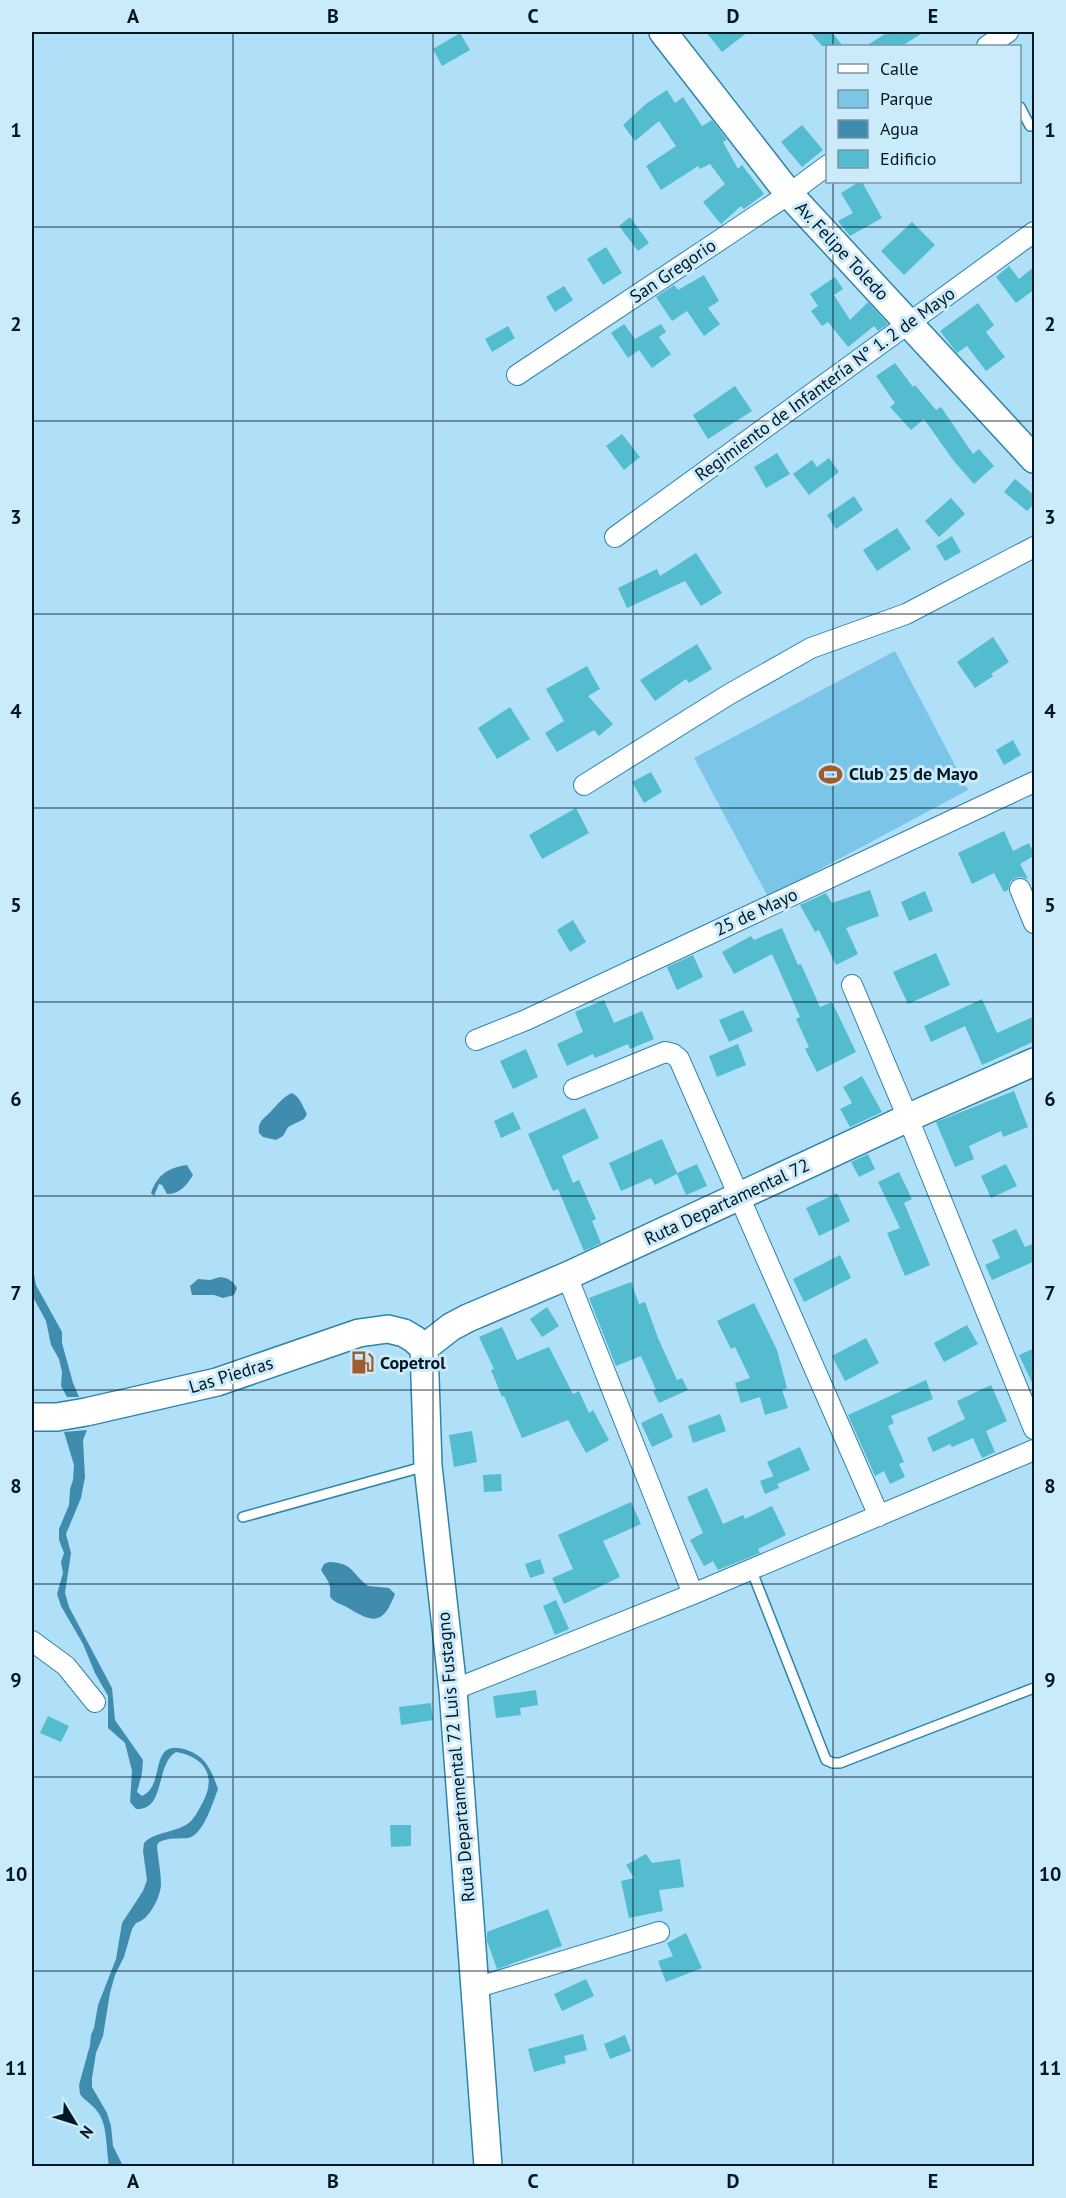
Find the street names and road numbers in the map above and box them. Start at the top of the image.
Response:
street label: Av. Felipe Toledo [791,196,894,305]
street label: San Gregorio [625,233,720,308]
street label: Regimiento de Infantería N° 1. 2 de Mayo [690,281,959,486]
street label: 25 de Mayo [711,882,801,941]
street label: Ruta Departamental 72 [641,1153,813,1250]
street label: Las Piedras [186,1351,276,1398]
street label: Ruta Departamental 72 Luis Fustagno [431,1611,480,1903]

